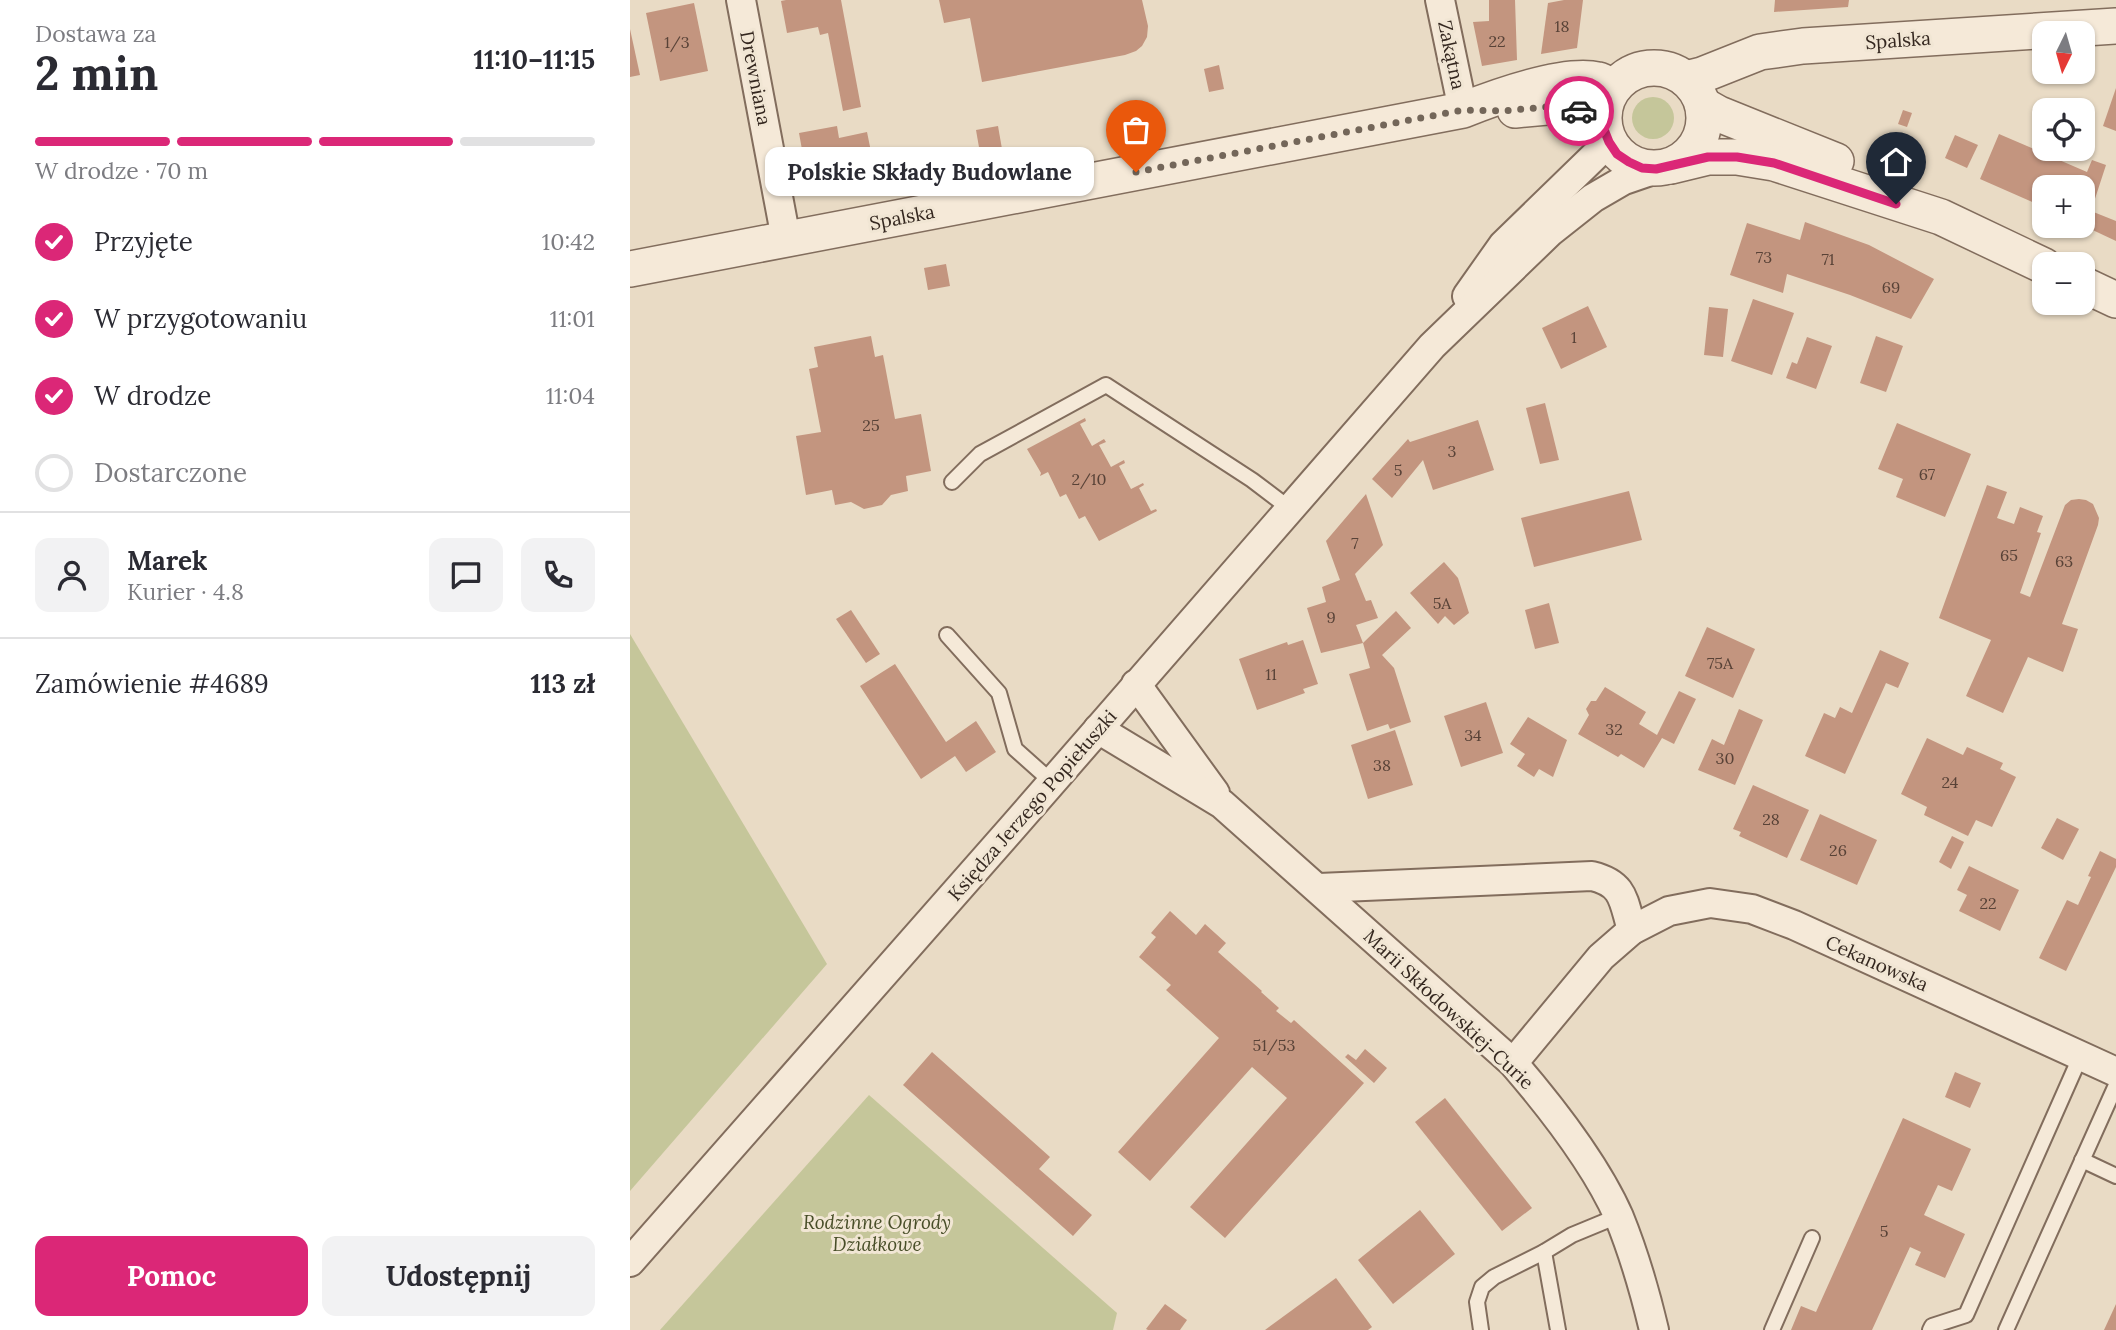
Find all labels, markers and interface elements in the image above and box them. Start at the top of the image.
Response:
house number: 18 [1555,16,1569,36]
street label: Zakątna [1433,18,1471,92]
text: Dostawa za [35,19,156,48]
north arrow [2032,21,2095,84]
map controls [2032,21,2095,315]
street label: Spalska [1864,26,1932,54]
street label: Drewniana [735,29,777,127]
house number: 22 [1488,31,1506,51]
house number: 1/3 [664,32,690,53]
text: 11:10–11:15 [473,43,595,76]
text: 2 min [35,44,158,103]
courier [1544,76,1614,146]
icon: car [1560,92,1598,130]
button: locate [2032,98,2095,161]
pin [1106,100,1166,172]
icon: bag [1117,111,1155,149]
pin [1866,132,1926,204]
icon: home [1877,143,1915,181]
callout: Polskie Składy Budowlane [765,148,1094,196]
text: W drodze · 70 m [35,156,208,185]
text: Polskie Składy Budowlane [787,157,1072,186]
button: + [2032,175,2095,238]
street label: Spalska [867,199,937,235]
icon: check [35,223,73,261]
text: Przyjęte [94,225,193,258]
text: 10:42 [542,227,595,256]
house number: 73 [1756,247,1772,267]
house number: 71 [1821,249,1835,269]
button: − [2032,252,2095,315]
house number: 69 [1882,277,1900,297]
icon: check [35,300,73,338]
text: W przygotowaniu [94,302,307,335]
text: 11:01 [550,304,595,333]
house number: 1 [1571,327,1577,347]
icon: check [35,377,73,415]
text: W drodze [94,379,211,412]
text: 11:04 [546,381,595,410]
house number: 25 [862,415,880,435]
house number: 3 [1448,441,1457,461]
text: Dostarczone [94,456,247,489]
house number: 5 [1394,460,1402,480]
house number: 67 [1919,464,1936,484]
house number: 2/10 [1071,469,1107,490]
house number: 7 [1351,533,1359,553]
button: person [35,538,109,612]
button: chat [429,538,503,612]
button: phone [521,538,595,612]
text: Marek [127,544,207,577]
house number: 65 [2000,545,2018,565]
house number: 63 [2055,551,2073,571]
text: Kurier · 4.8 [127,577,244,606]
house number: 5A [1433,593,1452,613]
house number: 9 [1326,607,1336,627]
house number: 75A [1707,653,1734,673]
house number: 11 [1265,664,1277,684]
text: Zamówienie #4689 [35,667,269,700]
text: 113 zł [530,667,595,700]
street label: Księdza Jerzego Popiełuszki [942,704,1122,906]
house number: 32 [1605,719,1623,739]
house number: 34 [1464,725,1482,745]
house number: 30 [1716,748,1734,768]
house number: 38 [1373,755,1391,775]
house number: 24 [1942,772,1959,792]
house number: 28 [1762,809,1780,829]
house number: 26 [1829,840,1847,860]
house number: 22 [1979,893,1997,913]
street label: Marii Skłodowskiej-Curie [1359,924,1539,1094]
street label: Cekanowska [1822,930,1932,996]
house number: 51/53 [1253,1035,1296,1056]
park label: Rodzinne Ogrody Działkowe [803,1210,951,1256]
house number: 5 [1880,1221,1888,1241]
button: Pomoc [35,1236,308,1316]
button: Udostępnij [322,1236,595,1316]

